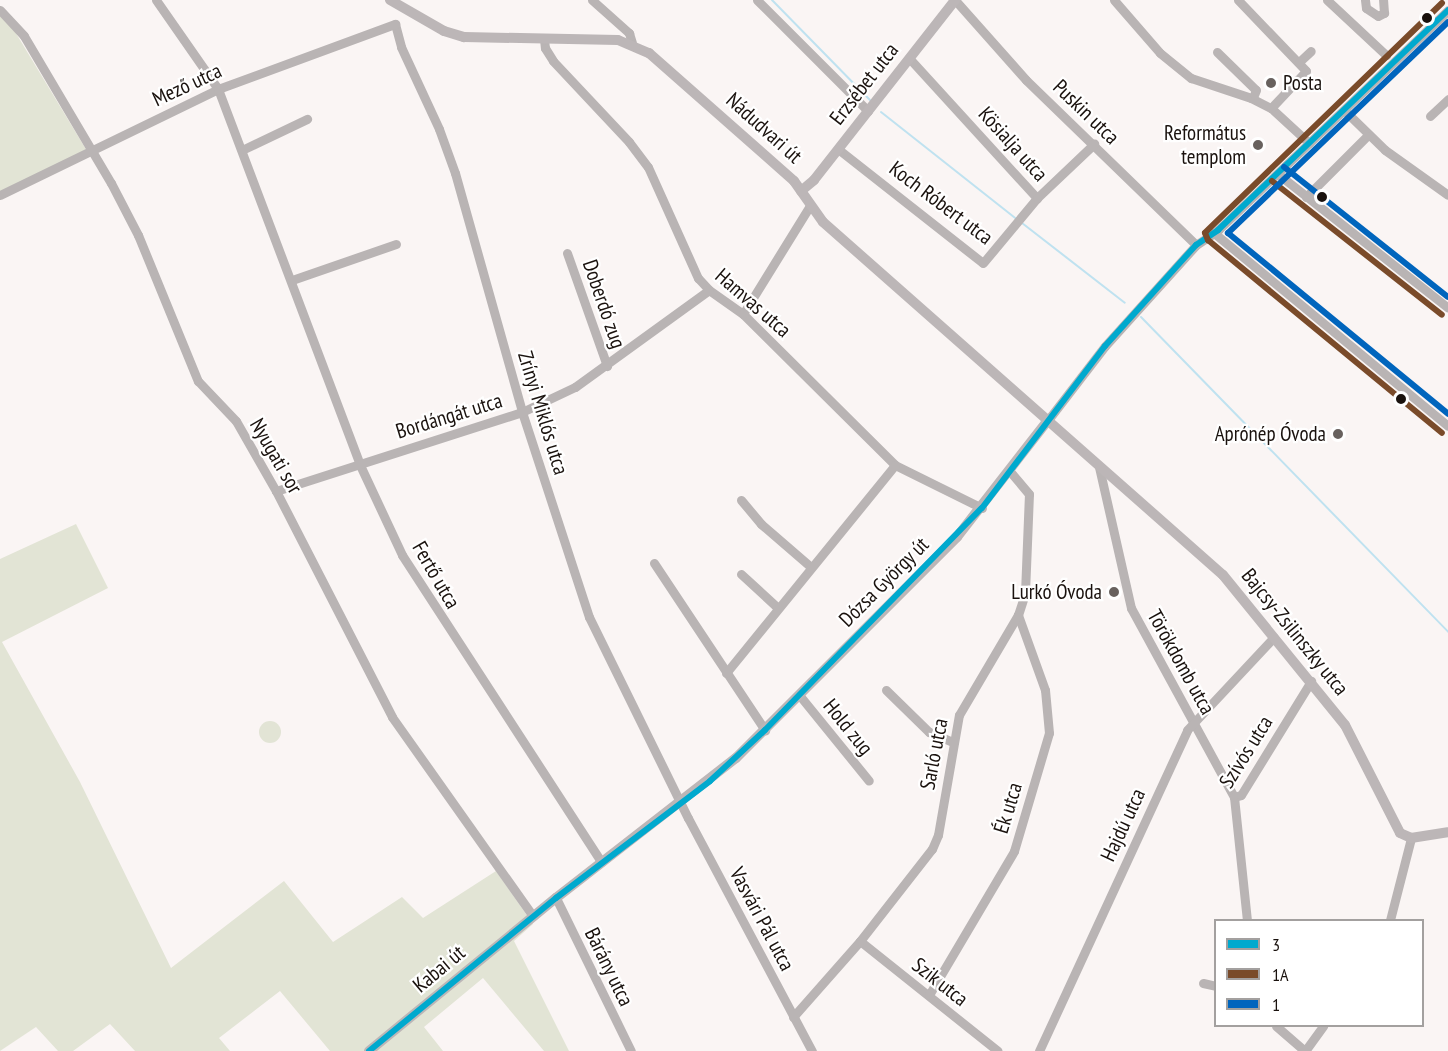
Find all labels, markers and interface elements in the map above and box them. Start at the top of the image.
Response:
unlabelled marker [1421,12,1433,24]
street label: Erzsébet utca [824,38,904,130]
street label: Mező utca [148,58,226,112]
place label: Posta [1283,70,1322,96]
street label: Puskin utca [1048,74,1124,150]
marker: Posta [1264,76,1278,90]
street label: Nádudvari út [721,87,807,169]
street label: Kösialja utca [973,102,1053,186]
place label: Református templom [1164,120,1246,170]
marker: Református templom [1251,138,1265,152]
street label: Koch Róbert utca [884,156,998,250]
unlabelled marker [1316,191,1328,203]
street label: Doberdó zug [577,256,631,352]
street label: Hamvas utca [710,263,796,343]
street label: Zrínyi Miklós utca [512,348,574,478]
street label: Bordángát utca [393,388,505,444]
unlabelled marker [1395,393,1407,405]
street label: Nyugati sor [244,414,308,498]
place label: Aprónép Óvoda [1215,421,1326,447]
marker: Aprónép Óvoda [1331,427,1345,441]
street label: Dózsa György út [834,532,934,632]
street label: Fertő utca [407,537,465,613]
street label: Bajcsy-Zsilinszky utca [1236,563,1354,701]
place label: Lurkó Óvoda [1011,579,1102,605]
marker: Lurkó Óvoda [1107,585,1121,599]
street label: Törökdomb utca [1142,605,1220,719]
street label: Hold zug [818,694,878,760]
street label: Szívós utca [1214,711,1278,793]
street label: Sarló utca [915,716,953,792]
street label: Ék utca [988,779,1028,837]
street label: Hajdú utca [1095,785,1151,865]
street label: Vasvári Pál utca [724,863,800,975]
legend [1214,919,1424,1027]
street label: Bárány utca [579,923,639,1011]
text: 3 [1272,933,1280,956]
street label: Kabai út [408,940,470,998]
street label: Szik utca [907,952,973,1012]
text: 1A [1272,963,1289,986]
text: 1 [1272,993,1280,1016]

